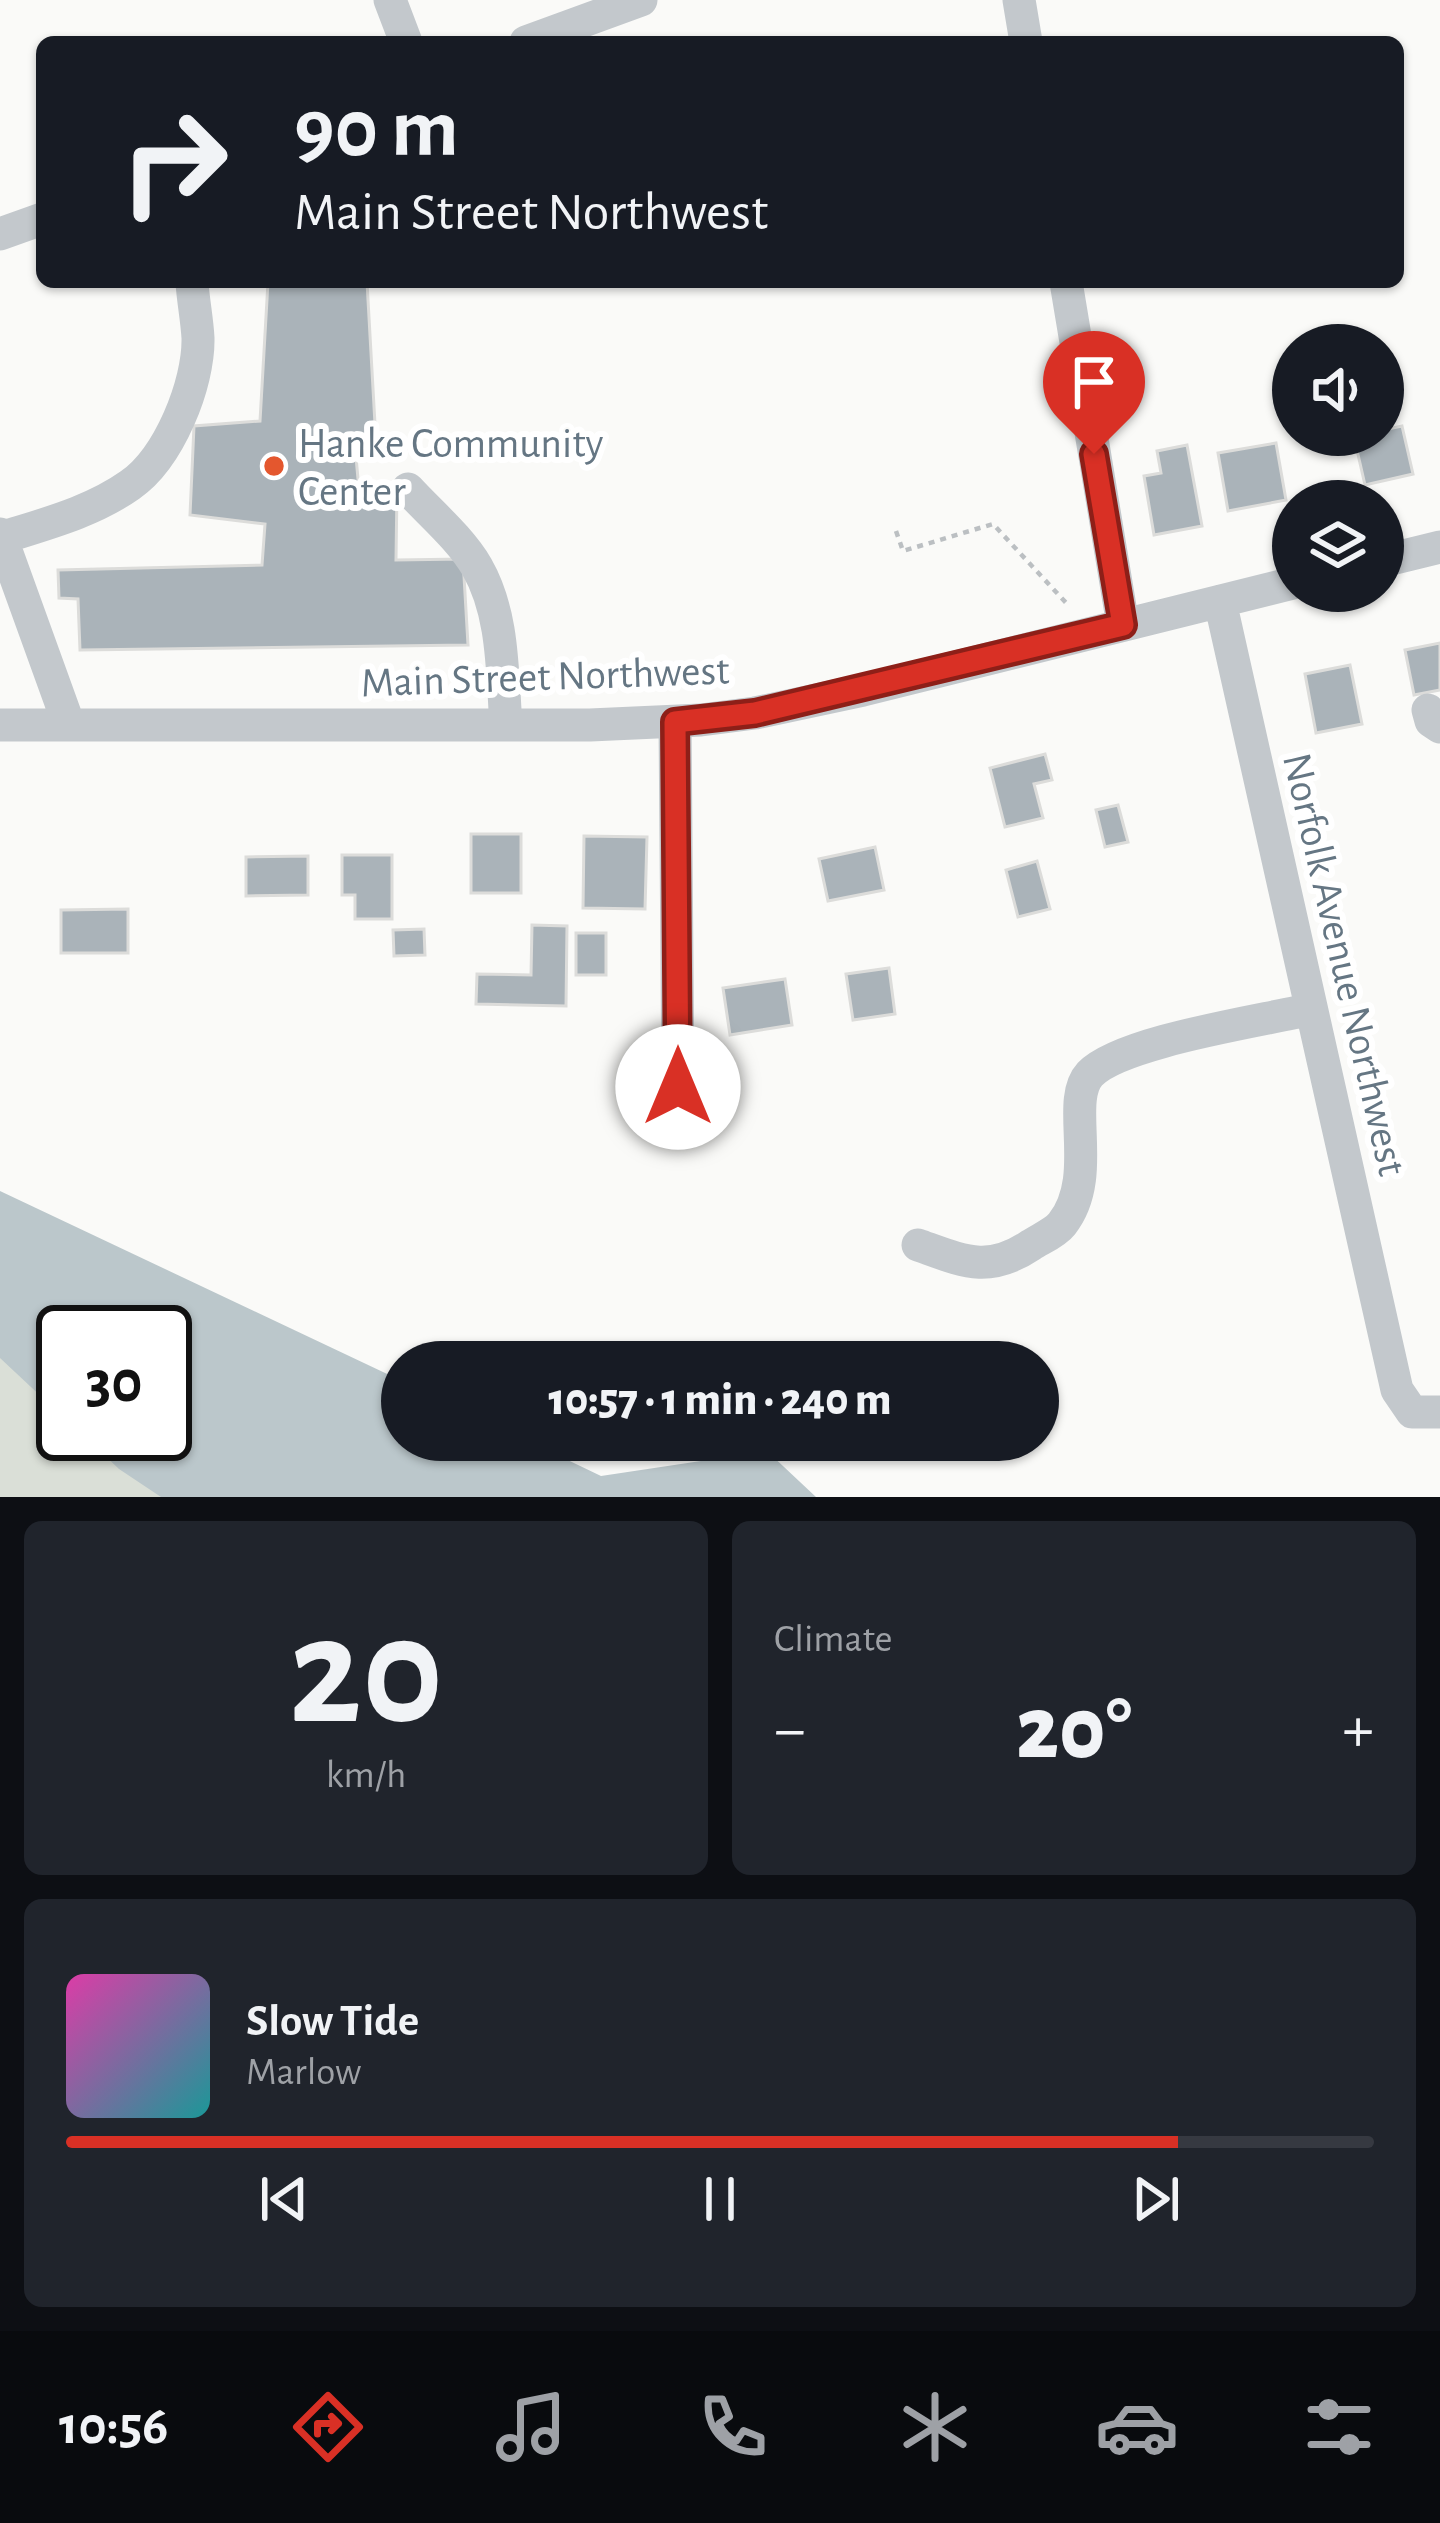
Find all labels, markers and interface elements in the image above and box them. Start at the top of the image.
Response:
icon: right [96,84,252,240]
text: 90 m [294,88,459,172]
text: Main Street Northwest [294,186,768,240]
map controls [1272,324,1404,612]
button: sound [1272,324,1404,456]
pin [1043,331,1145,454]
icon: arrive [1061,349,1127,415]
place label: Hanke Community Center [298,423,604,513]
marker: Hanke Community Center [261,453,287,479]
button: layers [1272,480,1404,612]
street label: Main Street Northwest [360,650,730,704]
street label: Norfolk Avenue Northwest [1275,749,1413,1180]
position arrow [615,1024,741,1150]
speed limit sign: 30 [36,1305,192,1461]
text: 10:57 · 1 min · 240 m [548,1378,892,1423]
text: 20 [289,1596,443,1752]
text: Climate [774,1620,892,1659]
text: 20° [1016,1685,1132,1775]
text: − [774,1697,806,1763]
text: + [1342,1697,1374,1763]
text: km/h [326,1756,406,1795]
text: Slow Tide [246,1999,419,2044]
text: Marlow [246,2053,361,2092]
icon: previous [251,2166,317,2232]
icon: pause [687,2166,753,2232]
icon: next [1123,2166,1189,2232]
icon: directions [286,2385,370,2469]
icon: music [489,2385,573,2469]
icon: phone [691,2385,775,2469]
icon: climate [893,2385,977,2469]
icon: car [1095,2385,1179,2469]
icon: filters [1297,2385,1381,2469]
text: 10:56 [59,2400,168,2454]

